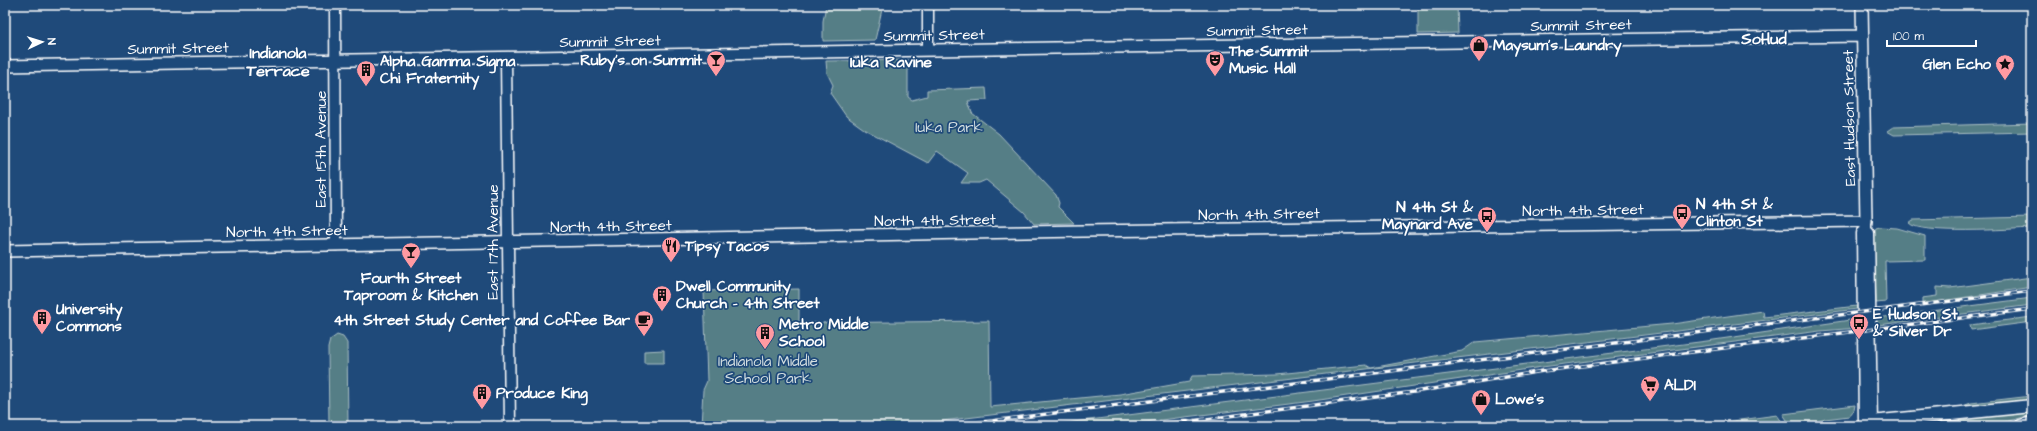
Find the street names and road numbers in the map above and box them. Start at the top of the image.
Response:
street label: Summit Street [1530,14,1632,37]
street label: Summit Street [1206,19,1308,42]
street label: Summit Street [883,24,985,47]
street label: Summit Street [559,30,661,53]
street label: Summit Street [127,37,229,60]
street label: East Hudson Street [1838,50,1861,186]
street label: East 15th Avenue [311,91,332,207]
street label: East 17th Avenue [483,184,504,300]
street label: North 4th Street [1522,199,1644,222]
street label: North 4th Street [1198,203,1320,226]
street label: North 4th Street [874,209,996,232]
street label: North 4th Street [550,215,672,238]
street label: North 4th Street [226,220,348,243]

